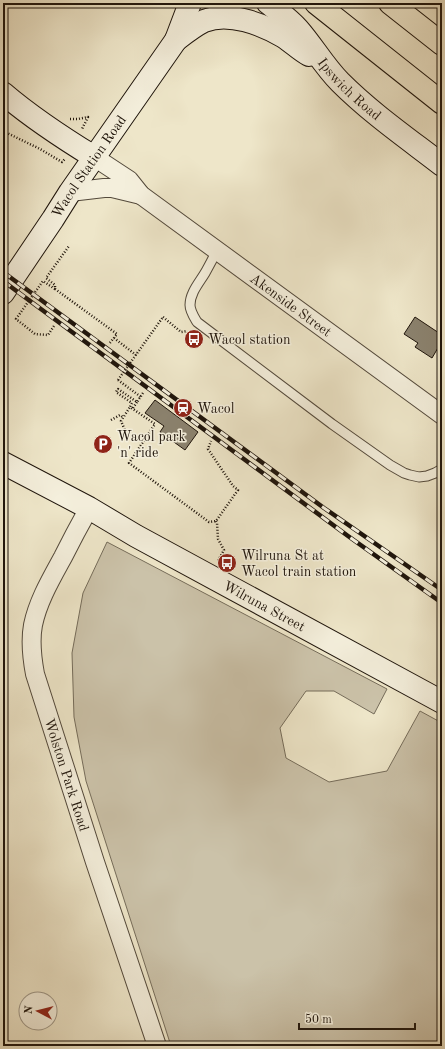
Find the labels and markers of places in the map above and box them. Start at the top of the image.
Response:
bus stop icon: Wacol station [183,328,205,350]
place label: Wacol station [208,333,291,347]
station icon: Wacol [172,397,194,419]
place label: Wacol [197,402,235,416]
place label: Wacol park 'n' ride [117,430,186,460]
parking icon: Wacol park 'n' ride [92,433,114,455]
place label: Wilruna St at Wacol train station [241,549,357,579]
bus stop icon: Wilruna St at Wacol train station [216,552,238,574]

